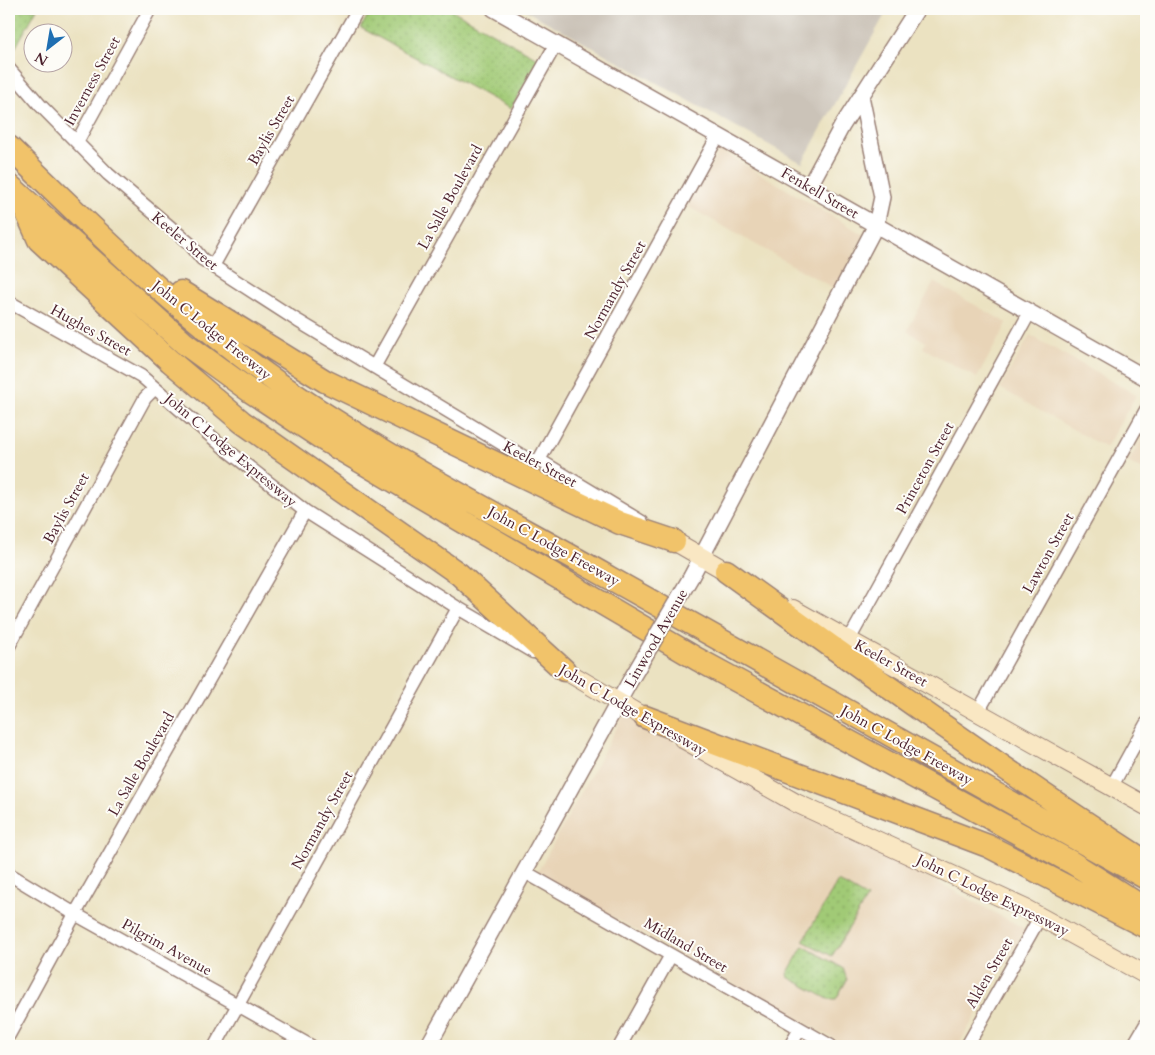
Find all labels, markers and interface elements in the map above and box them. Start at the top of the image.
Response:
north arrow [22,22,72,72]
street label: Inverness Street [59,33,125,129]
text: N [31,47,52,70]
street label: Baylis Street [243,91,299,169]
street label: La Salle Boulevard [413,141,487,253]
street label: Fenkell Street [778,163,863,223]
street label: Keeler Street [148,207,223,275]
street label: Normandy Street [580,237,651,343]
street label: John C Lodge Freeway [147,274,276,384]
street label: Hughes Street [47,300,135,361]
street label: John C Lodge Expressway [159,387,302,511]
street label: Princeton Street [891,418,959,518]
street label: Keeler Street [500,436,581,492]
street label: Baylis Street [38,469,94,547]
street label: John C Lodge Freeway [483,500,624,591]
street label: Lawton Street [1018,509,1078,597]
street label: Linwood Avenue [620,585,692,691]
street label: Keeler Street [851,635,931,692]
street label: John C Lodge Expressway [554,659,711,761]
street label: John C Lodge Freeway [836,699,977,790]
street label: La Salle Boulevard [103,708,179,820]
street label: Normandy Street [287,767,358,873]
street label: John C Lodge Expressway [912,848,1073,941]
street label: Midland Street [641,913,732,977]
street label: Pilgrim Avenue [118,914,216,980]
street label: Alden Street [961,934,1017,1012]

